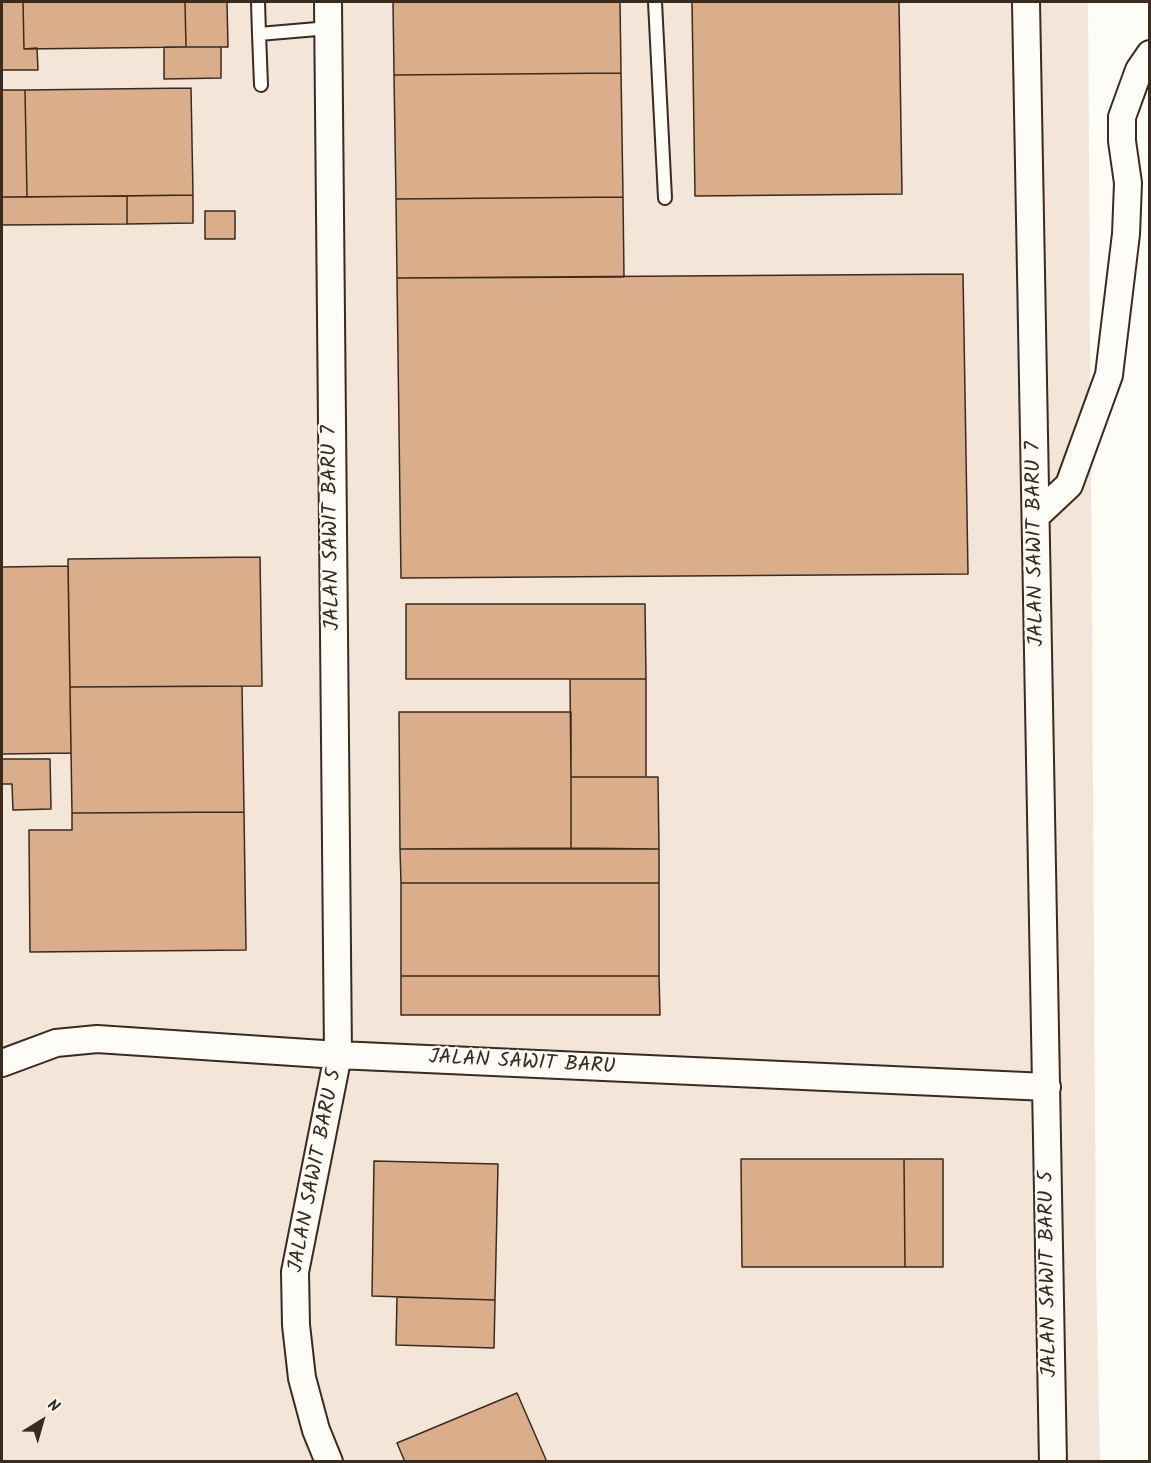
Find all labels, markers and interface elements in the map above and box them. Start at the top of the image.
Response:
street label: JALAN SAWIT BARU 7 [319,425,347,631]
street label: JALAN SAWIT BARU 7 [1023,441,1051,647]
street label: JALAN SAWIT BARU [428,1047,616,1081]
street label: JALAN SAWIT BARU 5 [285,1067,349,1275]
street label: JALAN SAWIT BARU 5 [1036,1170,1064,1378]
north arrow [12,1391,72,1451]
text: N [42,1393,65,1419]

